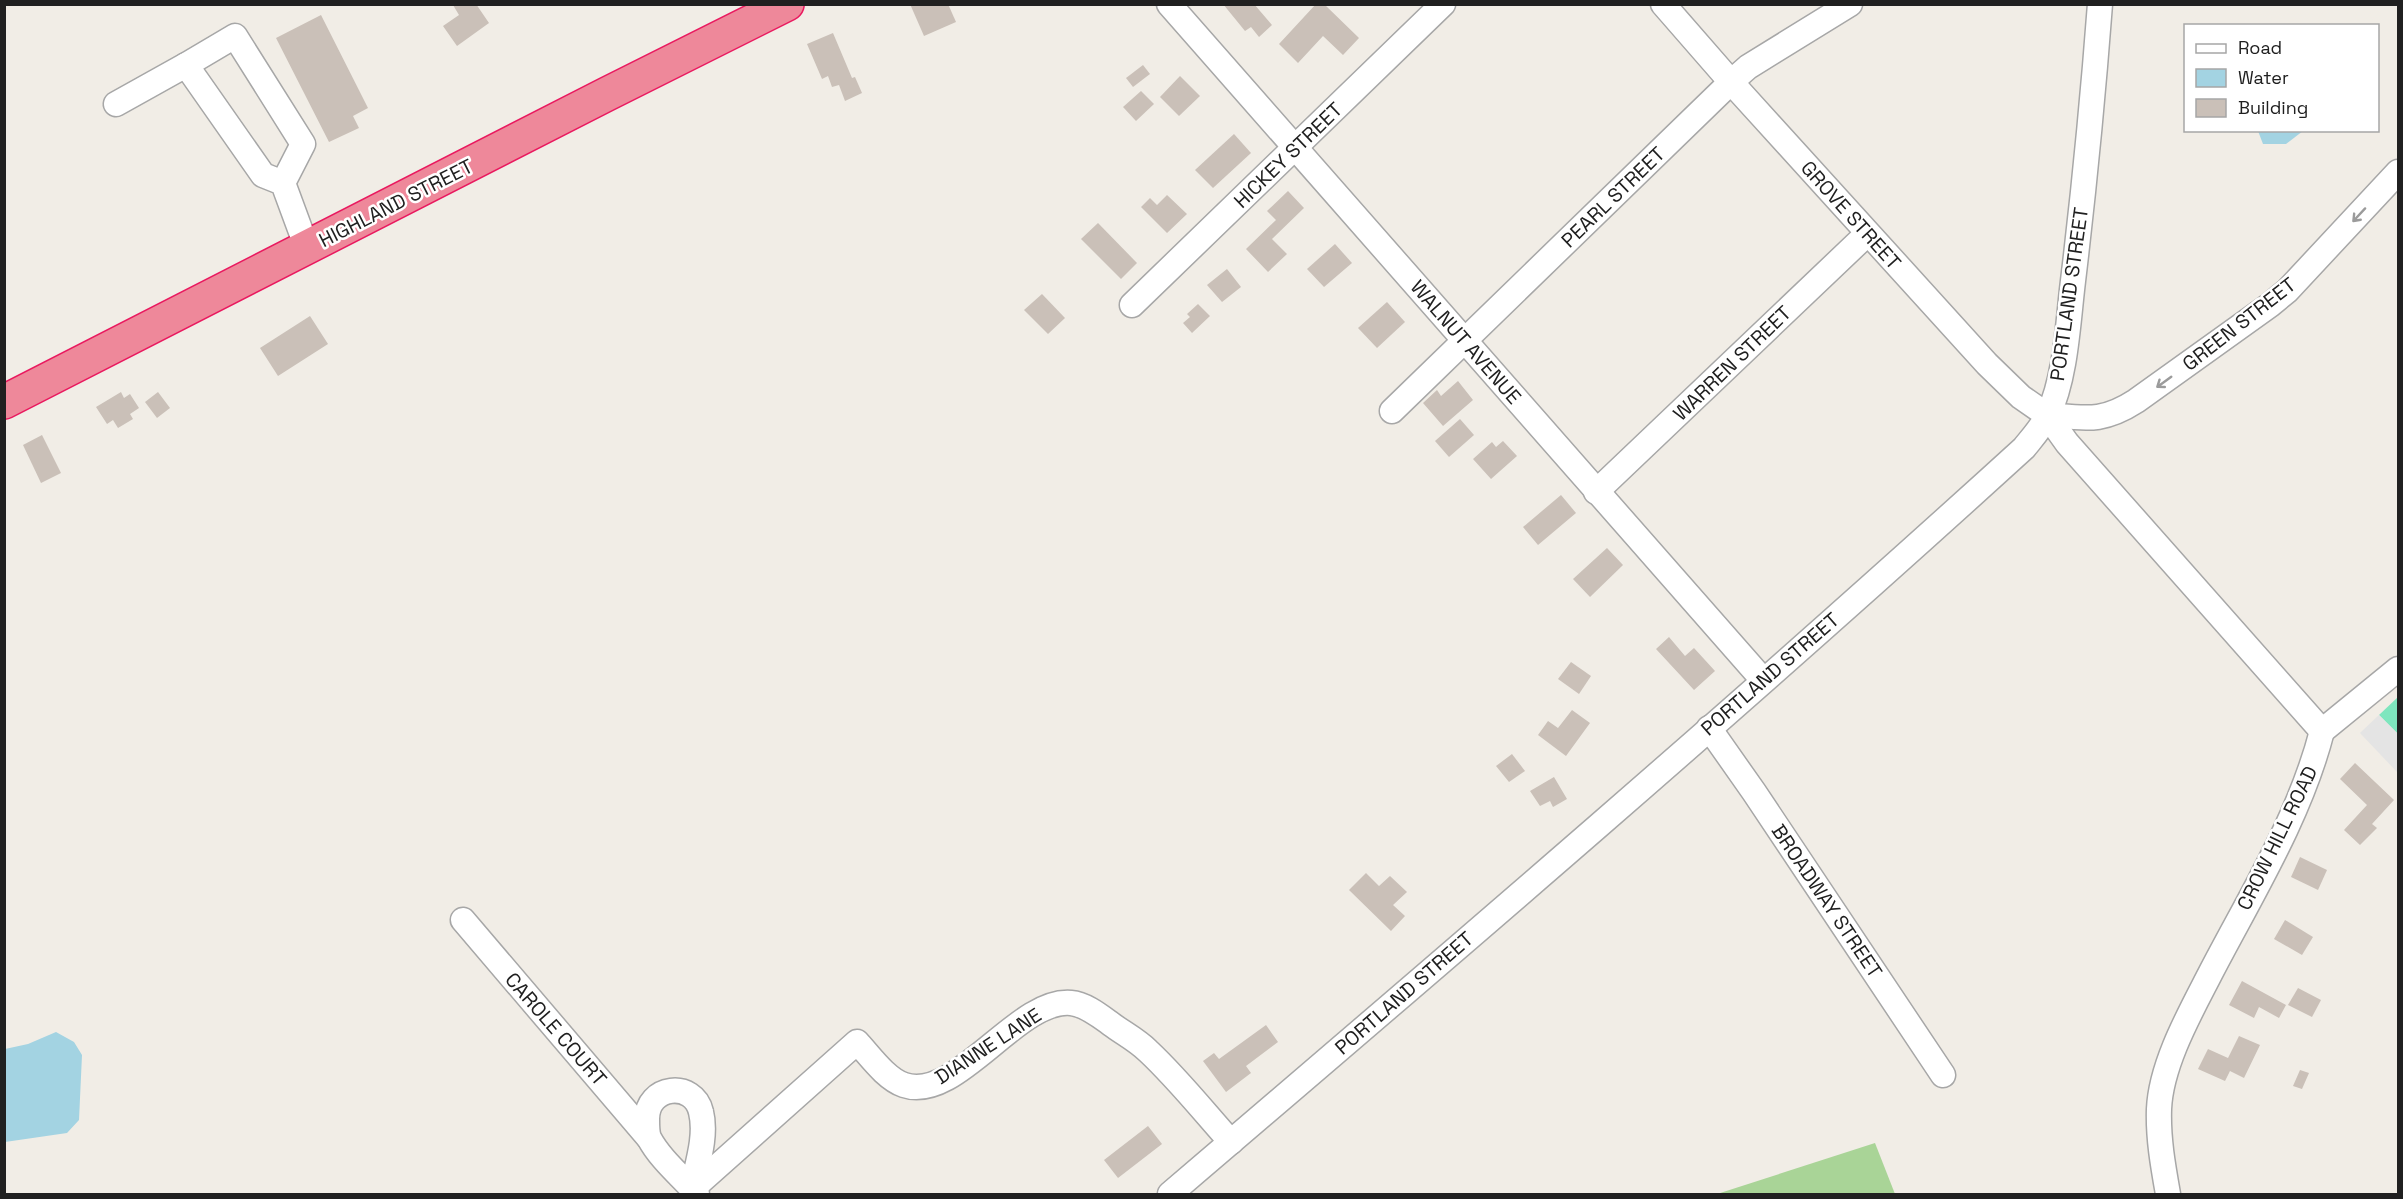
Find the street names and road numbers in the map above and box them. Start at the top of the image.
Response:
street label: HICKEY STREET [1228,96,1348,214]
street label: PEARL STREET [1556,141,1671,253]
street label: HIGHLAND STREET [314,153,478,253]
street label: GROVE STREET [1795,155,1907,275]
street label: PORTLAND STREET [2044,205,2094,382]
street label: GREEN STREET [2177,271,2301,376]
street label: WALNUT AVENUE [1405,274,1527,410]
street label: WARREN STREET [1667,300,1797,426]
street label: PORTLAND STREET [1695,607,1845,741]
street label: CROW HILL ROAD [2231,762,2323,914]
street label: BROADWAY STREET [1766,819,1888,983]
street label: PORTLAND STREET [1329,926,1479,1060]
street label: CAROLE COURT [499,967,613,1091]
street label: DIANNE LANE [930,1002,1046,1090]

